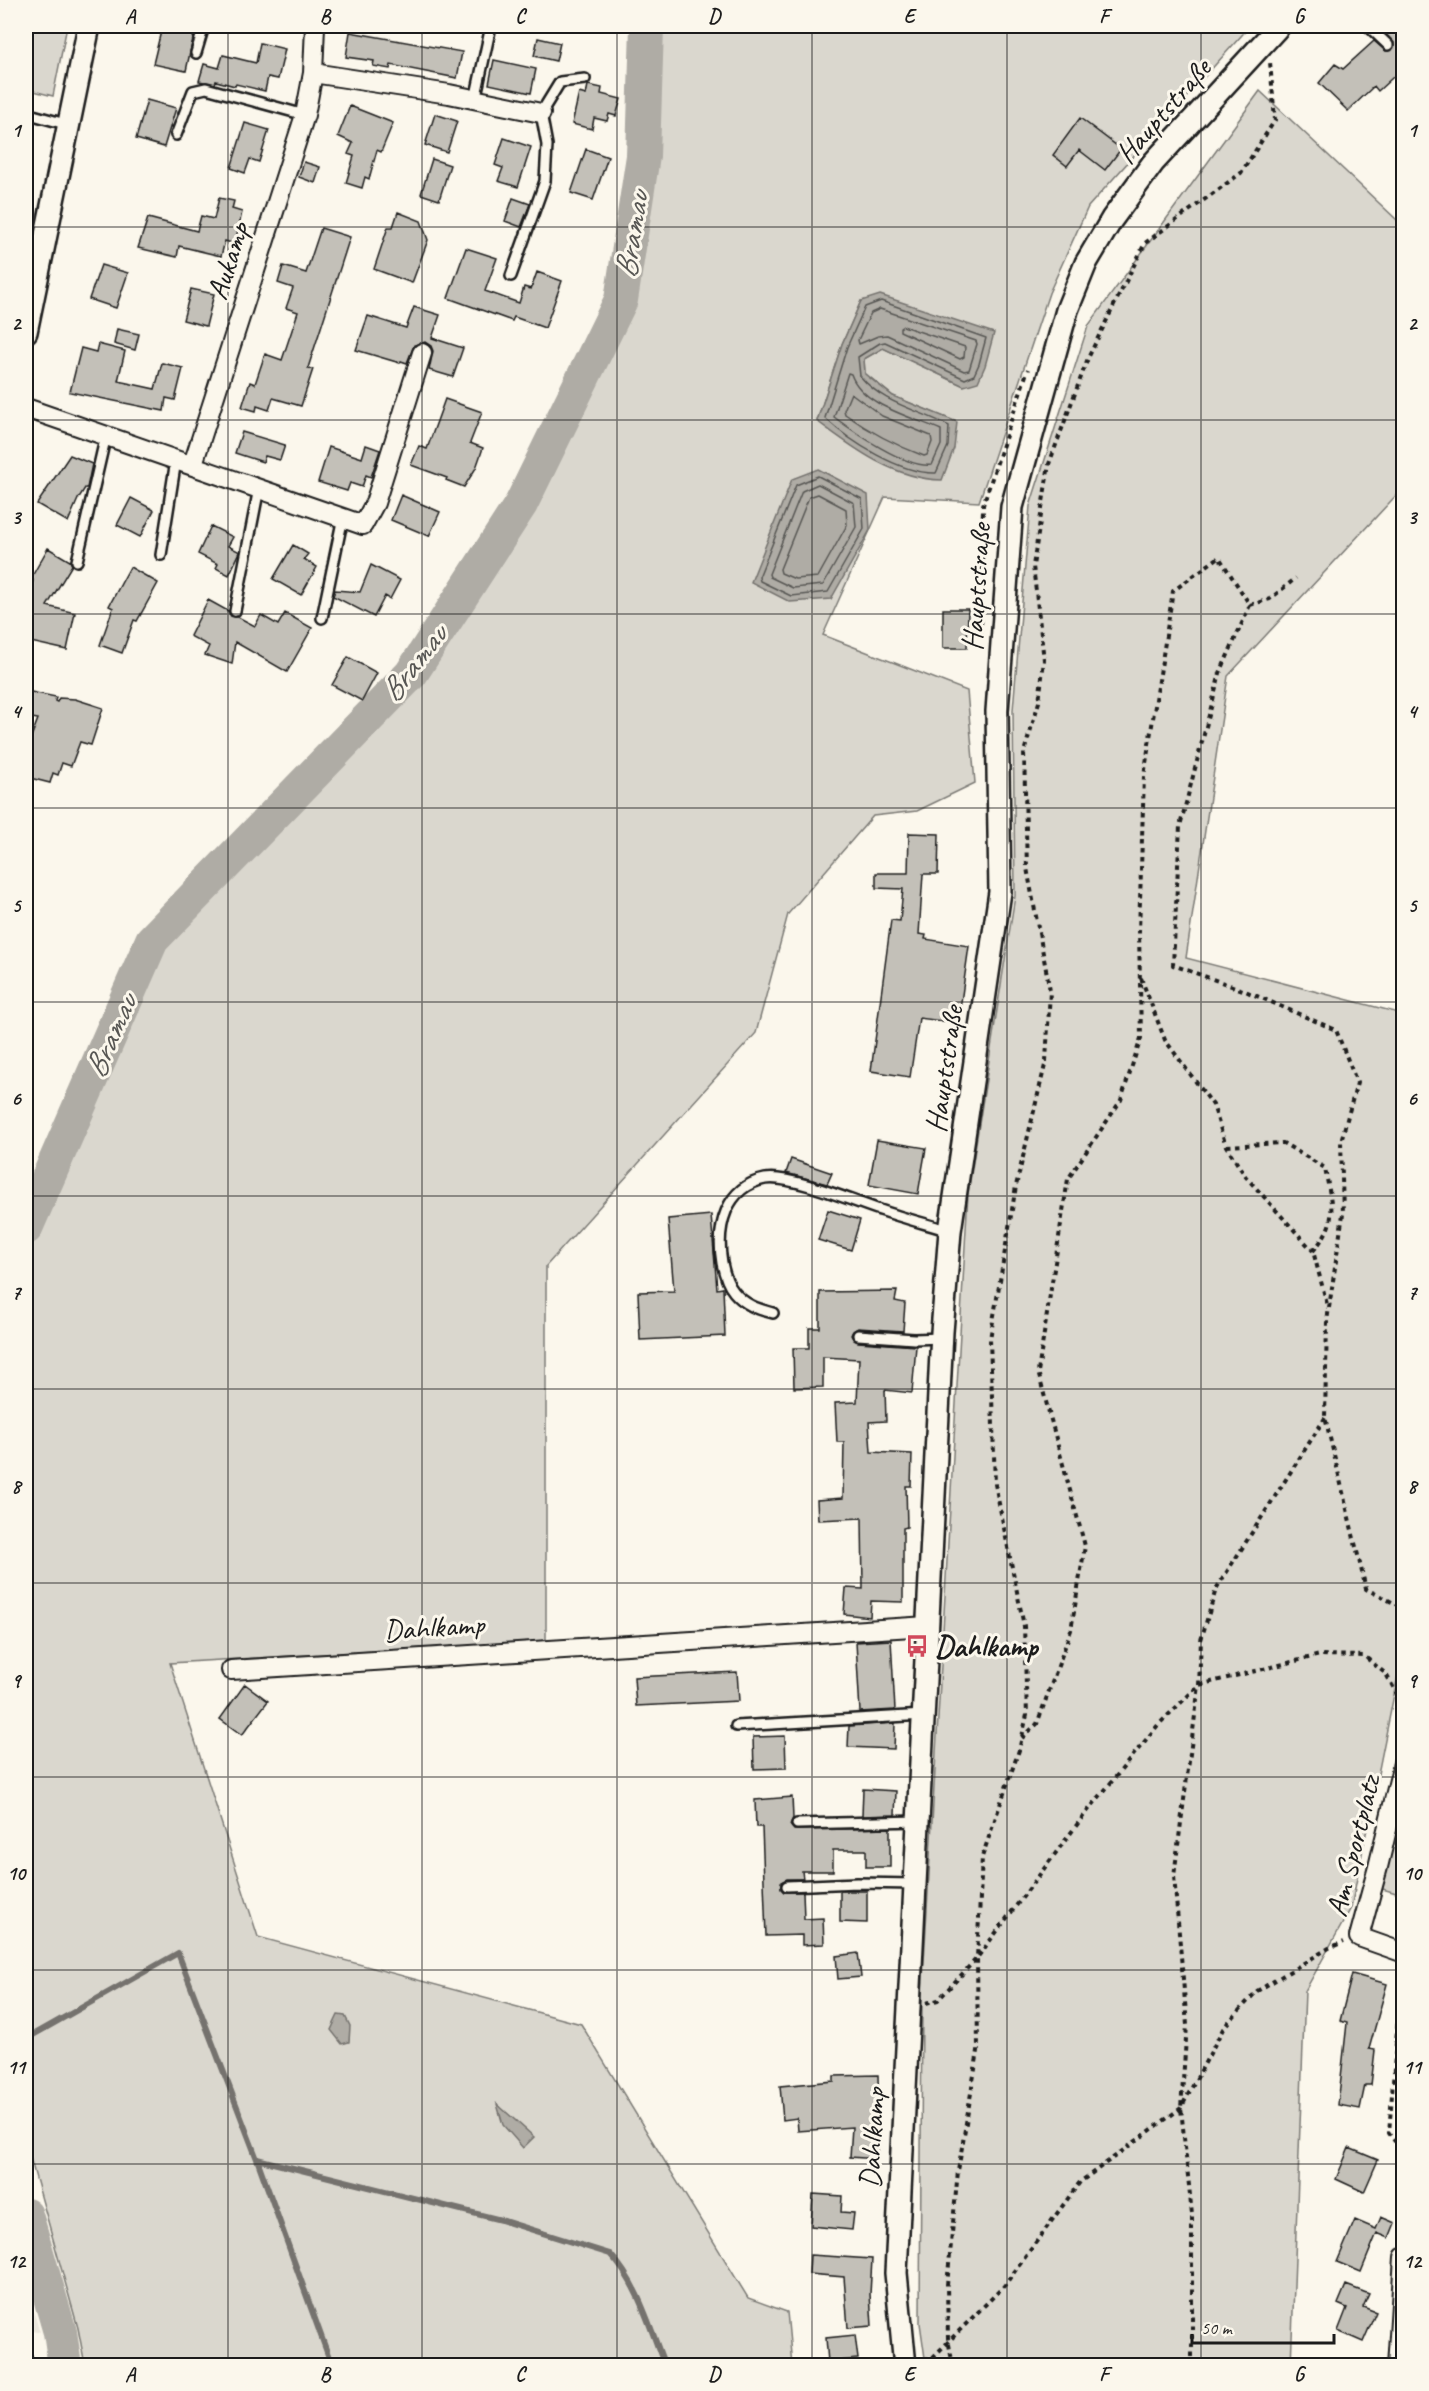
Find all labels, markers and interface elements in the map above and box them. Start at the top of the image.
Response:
text: A [125,4,137,29]
text: B [320,4,332,29]
text: C [515,4,527,29]
text: D [708,4,722,29]
text: E [904,4,918,29]
text: F [1099,4,1113,29]
text: G [1294,4,1307,29]
street label: Hauptstraße [1107,49,1221,172]
text: 1 [12,118,23,143]
text: 1 [1408,118,1419,143]
water label: Bramau [604,185,659,281]
street label: Aukamp [198,216,259,304]
text: 2 [12,311,23,336]
text: 2 [1408,311,1419,336]
text: 3 [12,505,23,530]
text: 3 [1408,505,1419,530]
street label: Hauptstraße [953,520,1000,652]
water label: Bramau [371,613,459,710]
text: 4 [12,699,24,724]
text: 4 [1408,699,1420,724]
text: 5 [12,893,23,918]
text: 5 [1408,893,1419,918]
water label: Bramau [74,985,148,1084]
street label: Hauptstraße [916,1001,972,1135]
text: 6 [11,1086,22,1111]
text: 6 [1407,1086,1418,1111]
text: 7 [12,1280,23,1305]
text: 7 [1408,1280,1419,1305]
text: 8 [12,1474,24,1499]
text: 8 [1408,1474,1420,1499]
street label: Dahlkamp [383,1604,487,1649]
place label: Dahlkamp [935,1627,1040,1665]
bus stop icon: Dahlkamp [904,1633,930,1659]
text: 9 [12,1668,23,1693]
text: 9 [1408,1668,1419,1693]
street label: Am Sportplatz [1317,1769,1389,1921]
text: 10 [7,1861,27,1886]
text: 10 [1403,1861,1423,1886]
text: 11 [7,2055,27,2080]
text: 11 [1403,2055,1423,2080]
street label: Dahlkamp [850,2085,894,2189]
text: 12 [7,2249,27,2274]
text: 12 [1403,2249,1423,2274]
scale bar [1192,2307,1334,2345]
text: 50 m [1201,2317,1234,2339]
text: A [125,2362,137,2387]
text: B [320,2362,332,2387]
text: C [515,2362,527,2387]
text: D [708,2362,722,2387]
text: E [904,2362,918,2387]
text: F [1099,2362,1113,2387]
text: G [1294,2362,1307,2387]

